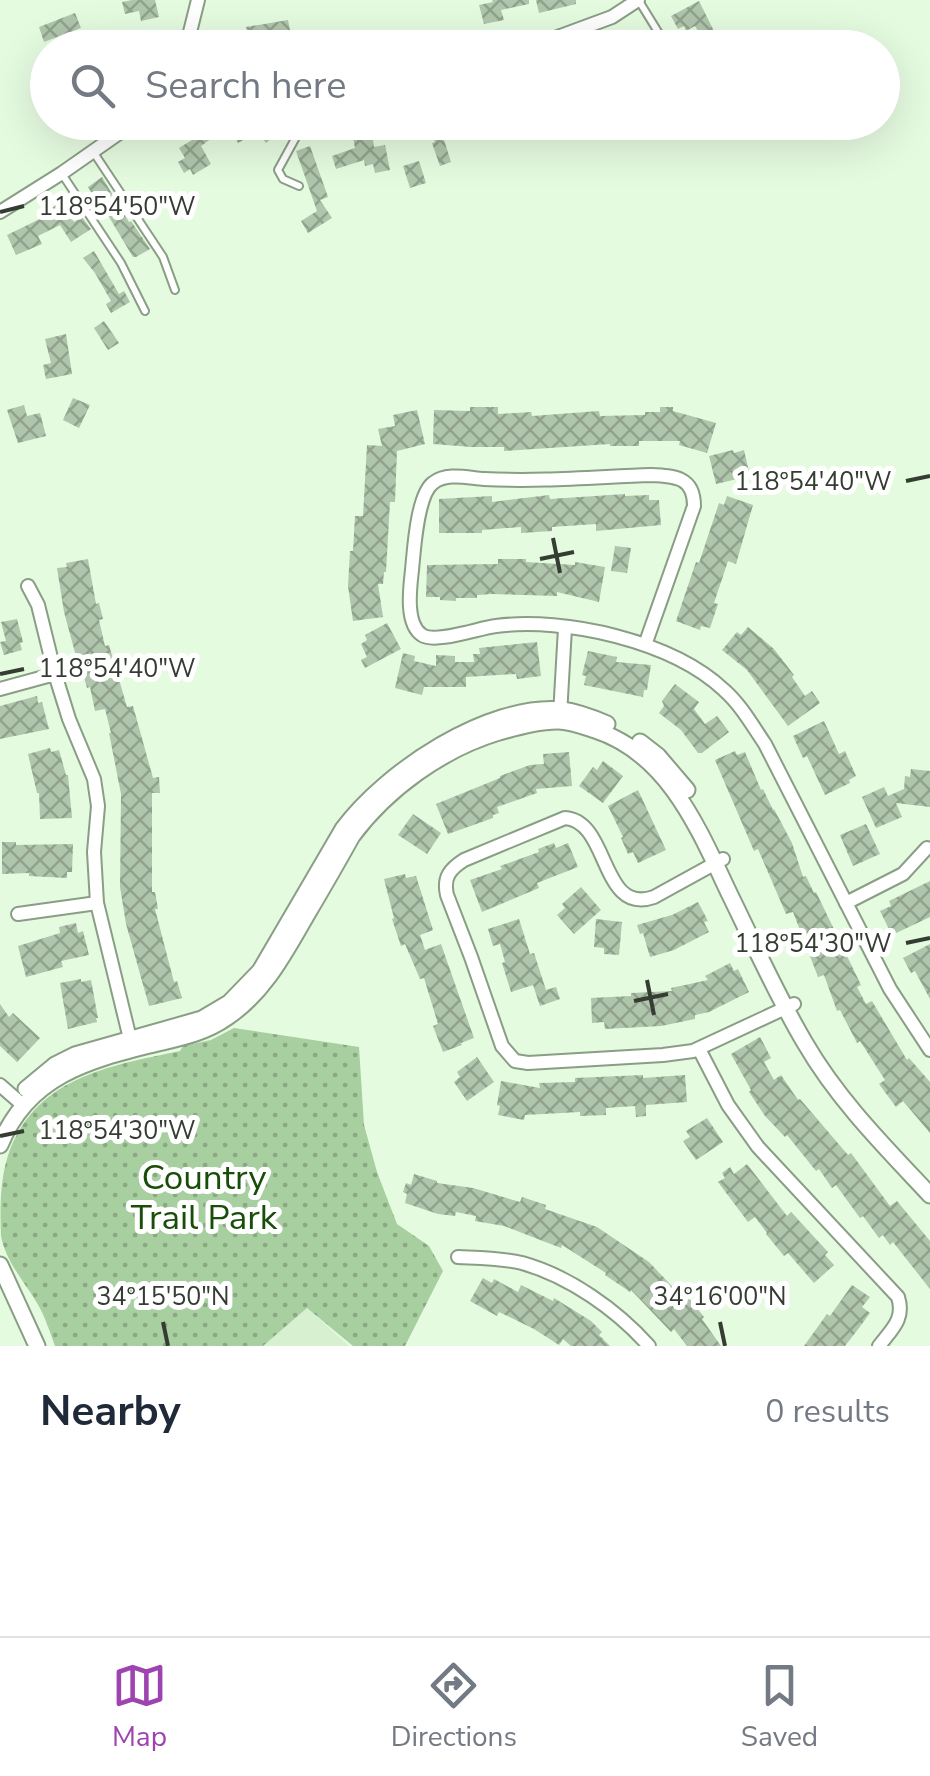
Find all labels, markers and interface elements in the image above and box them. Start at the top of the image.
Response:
search box [30,30,900,140]
icon: search [65,58,120,113]
text: Search here [145,60,346,111]
text: 118°54'50"W [38,190,196,224]
text: 118°54'40"W [734,465,892,499]
text: 118°54'40"W [38,652,196,686]
text: 118°54'30"W [734,927,892,961]
text: 118°54'30"W [38,1114,196,1148]
park label: Country Trail Park [131,1154,278,1241]
text: 34°15'50"N [96,1280,230,1314]
text: 34°16'00"N [653,1280,787,1314]
text: Nearby [40,1383,181,1440]
text: 0 results [765,1390,890,1433]
tab: Map [112,1658,167,1756]
tab: Directions [391,1658,517,1756]
tab: Saved [741,1658,818,1756]

